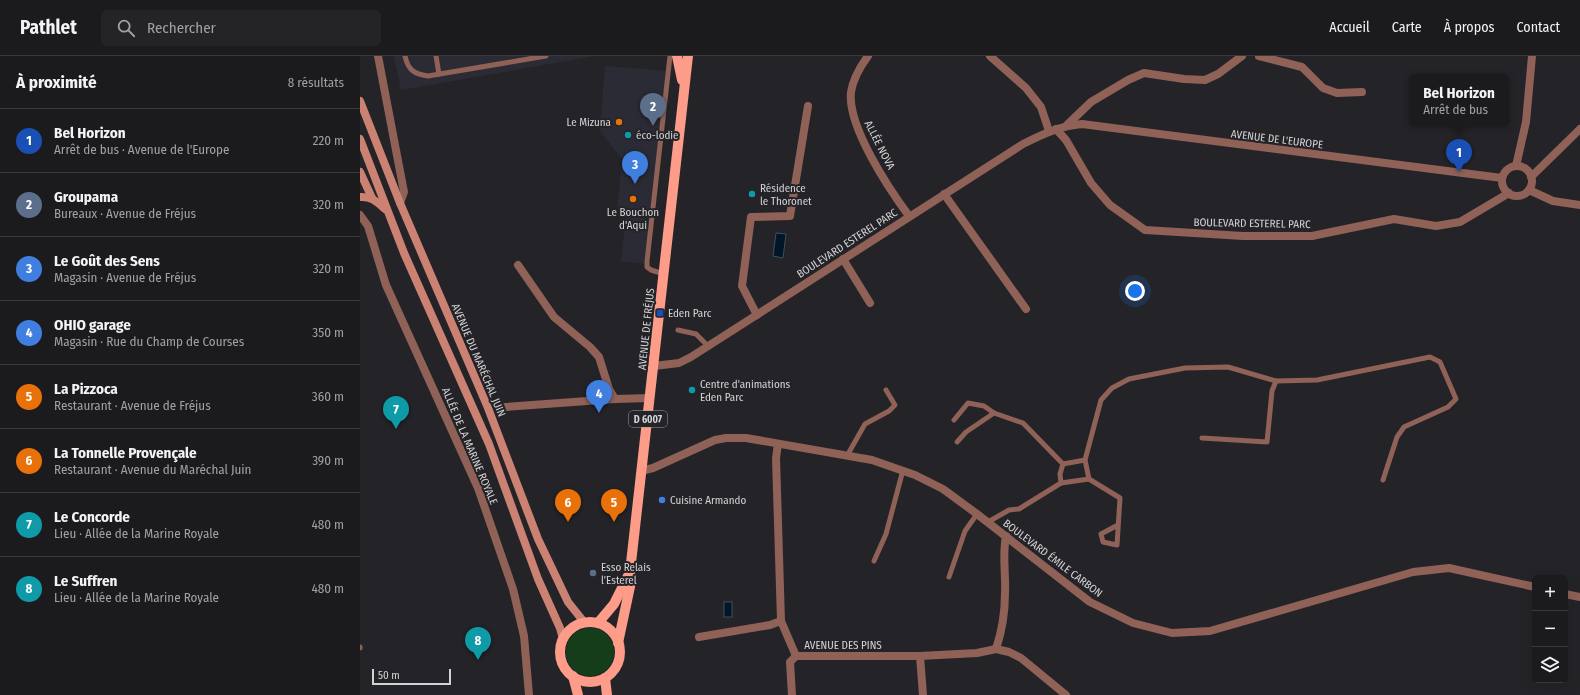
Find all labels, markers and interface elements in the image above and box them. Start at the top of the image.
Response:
search box [101,10,381,46]
text: Pathlet [20,16,77,39]
icon: search [115,17,137,39]
text: Rechercher [147,19,216,37]
text: Accueil [1329,19,1370,36]
text: Carte [1392,19,1422,36]
text: À propos [1444,19,1495,36]
text: Contact [1517,19,1560,36]
text: À proximité [16,72,97,93]
popup [1409,74,1509,126]
text: 8 résultats [288,75,344,90]
text: Bel Horizon [1423,84,1495,102]
pin: 2 [640,93,666,126]
text: Arrêt de bus [1423,102,1488,117]
place label: Le Mizuna [567,116,611,129]
marker: Le Mizuna [614,117,624,127]
street label: ALLÉE NOVA [862,118,898,172]
text: Bel Horizon [54,124,126,142]
street label: AVENUE DE L'EUROPE [1230,127,1324,152]
place label: éco-lodie [636,129,679,142]
marker: éco-lodie [623,130,633,140]
text: 1 [26,133,32,148]
text: 220 m [313,133,344,148]
pin: 1 [1446,139,1472,172]
text: Arrêt de bus · Avenue de l'Europe [54,142,229,157]
pin: 3 [622,151,648,184]
place label: Résidence le Thoronet [760,182,812,208]
text: Groupama [54,188,118,206]
marker: Résidence le Thoronet [747,189,757,199]
marker: Le Bouchon d'Aqui [628,194,638,204]
text: 2 [26,197,32,212]
text: 320 m [313,197,344,212]
text: Bureaux · Avenue de Fréjus [54,206,196,221]
place label: Le Bouchon d'Aqui [607,206,659,232]
street label: BOULEVARD ESTEREL PARC [795,206,900,281]
street label: BOULEVARD ESTEREL PARC [1193,216,1311,231]
text: Le Goût des Sens [54,252,160,270]
text: 3 [26,261,32,276]
text: 320 m [313,261,344,276]
text: Magasin · Avenue de Fréjus [54,270,196,285]
your location [1125,281,1145,301]
street label: AVENUE DE FRÉJUS [635,287,657,371]
street label: AVENUE DU MARÉCHAL JUIN [449,301,509,419]
place label: Eden Parc [668,307,712,320]
marker: Eden Parc [655,308,665,318]
text: OHIO garage [54,316,131,334]
text: 4 [26,325,32,340]
text: 350 m [312,325,344,340]
text: Magasin · Rue du Champ de Courses [54,334,244,349]
place label: Centre d'animations Eden Parc [700,378,790,404]
text: La Pizzoca [54,380,118,398]
pin: 4 [586,380,612,413]
street label: ALLÉE DE LA MARINE ROYALE [439,385,501,507]
marker: Centre d'animations Eden Parc [687,385,697,395]
text: 5 [26,389,32,404]
text: 360 m [312,389,344,404]
pin: 7 [383,396,409,429]
text: Restaurant · Avenue de Fréjus [54,398,211,413]
road number: D 6007 [629,411,667,427]
text: La Tonnelle Provençale [54,444,197,462]
text: 6 [26,453,32,468]
text: 390 m [312,453,344,468]
text: Restaurant · Avenue du Maréchal Juin [54,462,251,477]
pin: 6 [555,489,581,522]
pin: 5 [601,489,627,522]
place label: Cuisine Armando [670,494,746,507]
marker: Cuisine Armando [657,495,667,505]
text: Le Concorde [54,508,130,526]
street label: BOULEVARD ÉMILE CARBON [1000,516,1106,600]
text: 7 [26,517,32,532]
text: 480 m [311,517,344,532]
text: Lieu · Allée de la Marine Royale [54,526,219,541]
place label: Esso Relais l’Esterel [601,561,651,587]
marker: Esso Relais l’Esterel [588,568,598,578]
text: Le Suffren [54,572,117,590]
map controls [1532,575,1568,683]
button: + [1532,575,1568,611]
text: 8 [26,581,32,596]
text: 480 m [311,581,344,596]
text: Lieu · Allée de la Marine Royale [54,590,219,605]
button: − [1532,611,1568,647]
pin: 8 [465,627,491,660]
street label: AVENUE DES PINS [804,639,882,652]
button: layers [1532,647,1568,683]
scale bar [372,667,451,686]
text: 50 m [378,669,400,682]

